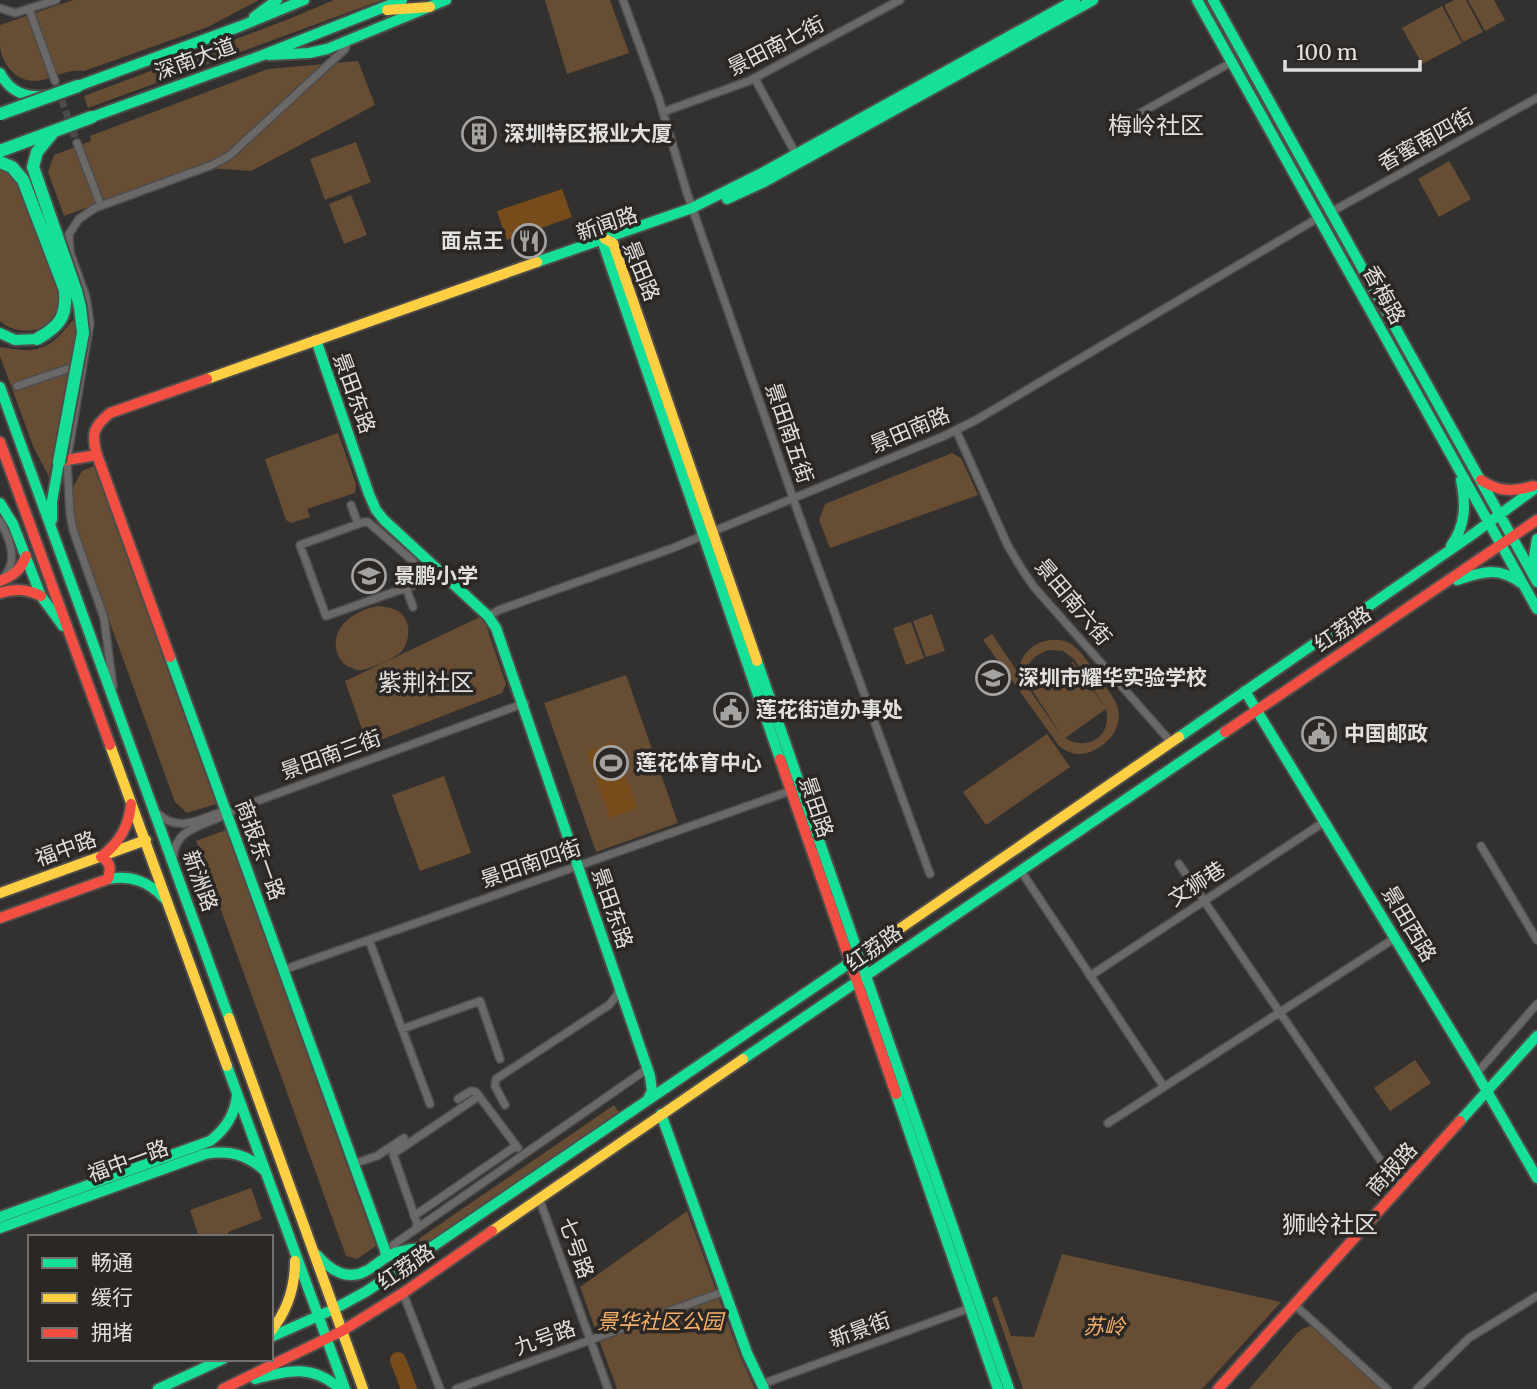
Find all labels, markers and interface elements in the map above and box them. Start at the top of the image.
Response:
street label: 景田南七街 [723,10,829,81]
scale bar [1285,28,1420,72]
street label: 深南大道 [151,31,239,86]
text: 100 m [1296,39,1358,66]
street label: 香蜜南四街 [1373,102,1478,177]
district label: 梅岭社区 [1108,110,1204,141]
building icon: 深圳特区报业大厦 [460,115,498,153]
place label: 深圳特区报业大厦 [504,120,672,147]
street label: 新闻路 [573,201,641,247]
restaurant icon: 面点王 [510,222,548,260]
place label: 面点王 [441,227,504,254]
street label: 景田路 [617,237,666,305]
street label: 香梅路 [1357,261,1412,329]
street label: 景田东路 [327,349,382,437]
street label: 景田南五街 [760,379,819,487]
street label: 景田南路 [866,401,954,458]
street label: 景田南六街 [1029,553,1117,651]
school or university icon: 景鹏小学 [350,557,388,595]
place label: 景鹏小学 [394,562,478,589]
street label: 红荔路 [1309,600,1376,657]
school or university icon: 深圳市耀华实验学校 [974,659,1012,697]
place label: 深圳市耀华实验学校 [1018,664,1207,691]
district label: 紫荆社区 [378,667,474,698]
public building icon: 莲花街道办事处 [712,691,750,729]
place label: 莲花街道办事处 [756,696,903,723]
public building icon: 中国邮政 [1300,715,1338,753]
place label: 中国邮政 [1344,720,1428,747]
street label: 景田南三街 [277,724,385,785]
sports icon: 莲花体育中心 [592,744,630,782]
place label: 莲花体育中心 [636,749,762,776]
street label: 景田路 [793,773,839,841]
street label: 商报东一路 [230,796,291,904]
street label: 福中路 [32,825,100,872]
street label: 景田南四街 [477,834,585,893]
street label: 新洲路 [177,847,224,915]
street label: 文狮巷 [1163,855,1230,912]
street label: 景田东路 [586,864,639,952]
street label: 景田西路 [1376,881,1443,967]
street label: 红荔路 [840,918,907,977]
street label: 福中一路 [84,1133,172,1188]
street label: 商报路 [1361,1136,1423,1201]
district label: 狮岭社区 [1282,1209,1378,1240]
street label: 七号路 [553,1214,600,1282]
legend [28,1235,273,1361]
street label: 红荔路 [372,1238,439,1295]
text: 畅通 [91,1249,133,1276]
text: 缓行 [91,1284,133,1311]
street label: 新景街 [826,1306,894,1353]
park label: 景华社区公园 [597,1308,726,1335]
park label: 苏岭 [1083,1313,1127,1340]
street label: 九号路 [511,1314,579,1361]
text: 拥堵 [91,1319,133,1346]

